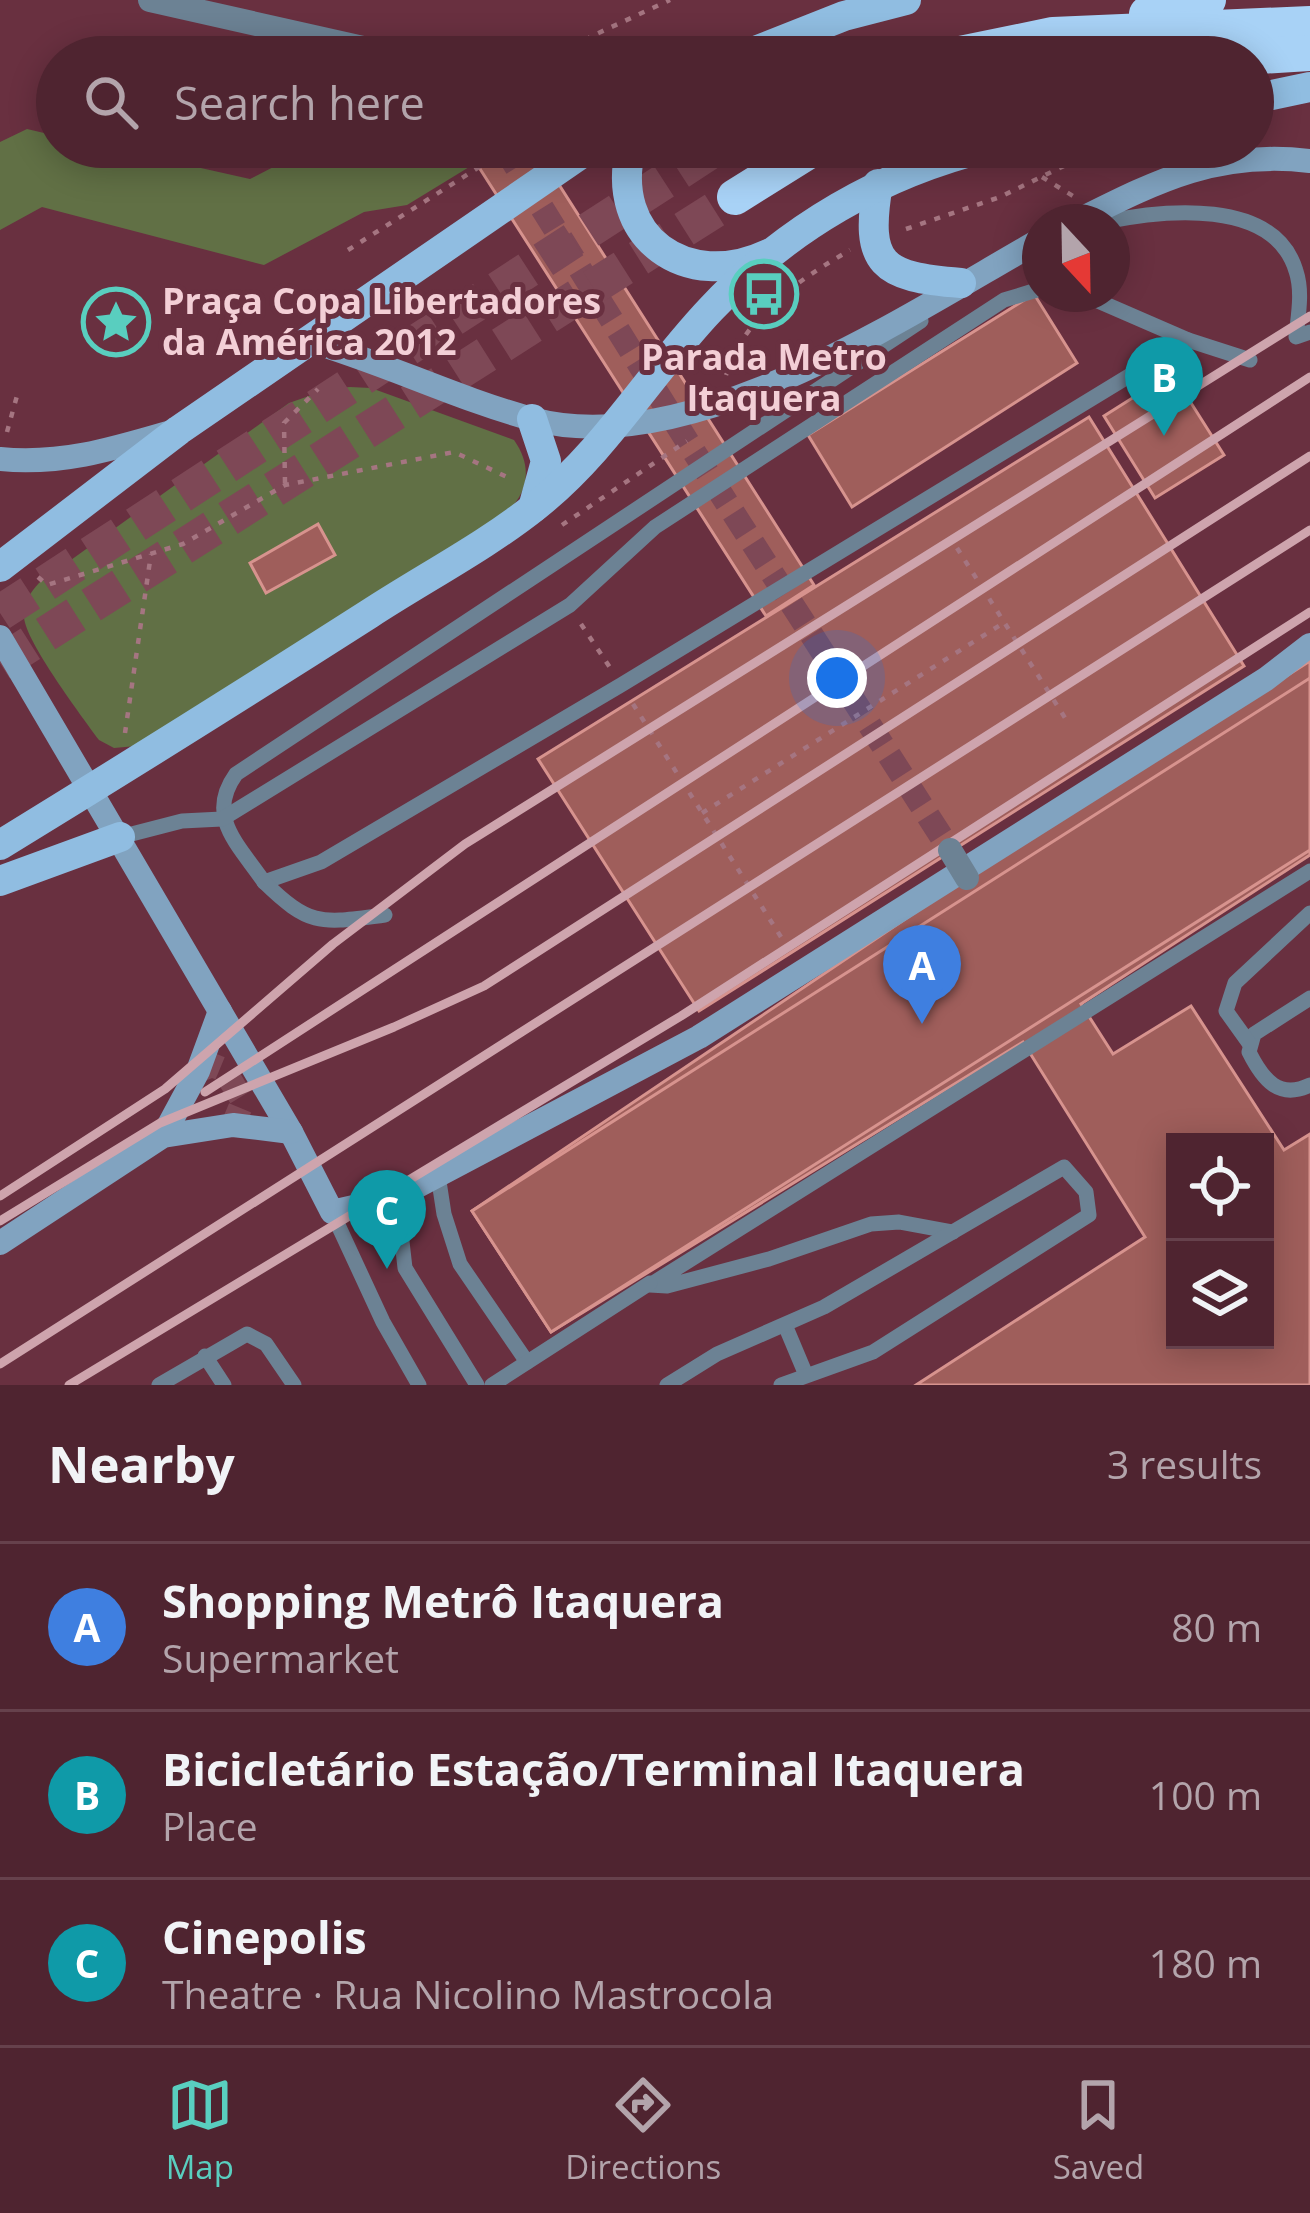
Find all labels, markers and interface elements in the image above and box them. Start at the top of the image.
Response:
search box [36,36,1274,168]
icon: search [78,69,144,135]
text: Search here [174,72,425,133]
north arrow [1022,204,1130,312]
bus stop icon: Parada Metro Itaquera [729,259,799,329]
place label: Praça Copa Libertadores da América 2012 [162,276,601,366]
place icon: Praça Copa Libertadores da América 2012 [81,287,151,357]
place label: Parada Metro Itaquera [641,332,887,422]
pin: B [1125,337,1203,436]
your location [807,648,867,708]
pin: A [883,925,961,1024]
map controls [1166,1133,1274,1349]
button: locate [1166,1133,1274,1241]
pin: C [348,1170,426,1269]
button: layers [1166,1241,1274,1349]
text: Nearby [48,1428,235,1498]
text: 3 results [1107,1437,1262,1490]
text: Shopping Metrô Itaquera [162,1570,724,1631]
text: A [74,1600,100,1653]
text: 80 m [1171,1600,1262,1653]
text: Supermarket [162,1631,399,1684]
text: Bicicletário Estação/Terminal Itaquera [162,1738,1025,1799]
text: B [74,1768,100,1821]
text: 100 m [1149,1768,1262,1821]
text: Place [162,1799,258,1852]
text: Cinepolis [162,1906,367,1967]
text: C [75,1936,99,1989]
text: 180 m [1149,1936,1262,1989]
text: Theatre · Rua Nicolino Mastrocola [162,1967,774,2020]
tab: Map [166,2072,234,2189]
tab: Directions [565,2072,721,2189]
tab: Saved [1053,2072,1144,2189]

